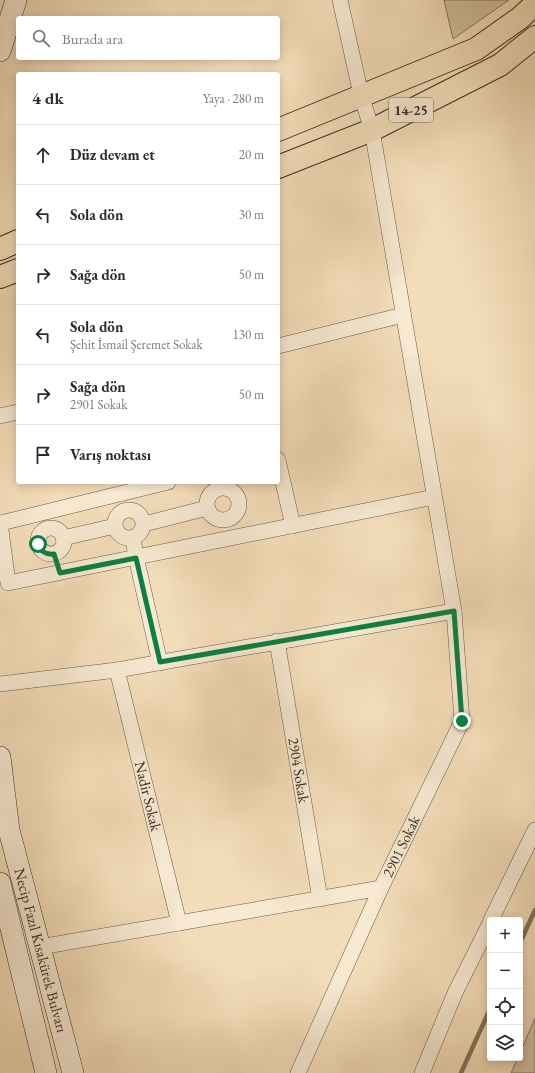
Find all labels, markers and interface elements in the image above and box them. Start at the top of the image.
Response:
search box [16,16,280,60]
icon: search [30,27,52,49]
text: Burada ara [62,29,123,48]
text: 4 dk [32,87,64,109]
text: Yaya · 280 m [203,90,264,107]
road number: 14-25 [389,98,433,122]
icon: ahead [32,144,54,166]
text: Düz devam et [70,145,155,164]
text: 20 m [239,146,264,163]
icon: left [32,204,54,226]
text: Sola dön [70,205,123,224]
text: 30 m [239,206,264,223]
icon: right [32,264,54,286]
text: Sağa dön [70,265,126,284]
text: 50 m [239,266,264,283]
text: Sola dön [70,317,123,336]
icon: left [32,324,54,346]
text: 130 m [233,326,264,343]
text: Şehit İsmail Şeremet Sokak [70,336,203,353]
text: Sağa dön [70,377,126,396]
icon: right [32,384,54,406]
text: 50 m [239,386,264,403]
text: 2901 Sokak [70,396,127,413]
icon: arrive [32,444,54,466]
text: Varış noktası [70,445,151,464]
route start [29,535,47,553]
route end [453,712,471,730]
street label: 2904 Sokak [284,736,314,805]
street label: Nadir Sokak [131,759,166,834]
street label: 2901 Sokak [378,811,424,880]
street label: Necip Fazıl Kısakürek Bulvarı [10,866,72,1035]
map controls [487,917,523,1061]
button: + [487,917,523,953]
button: − [487,953,523,989]
button: locate [487,989,523,1025]
button: layers [487,1025,523,1061]

